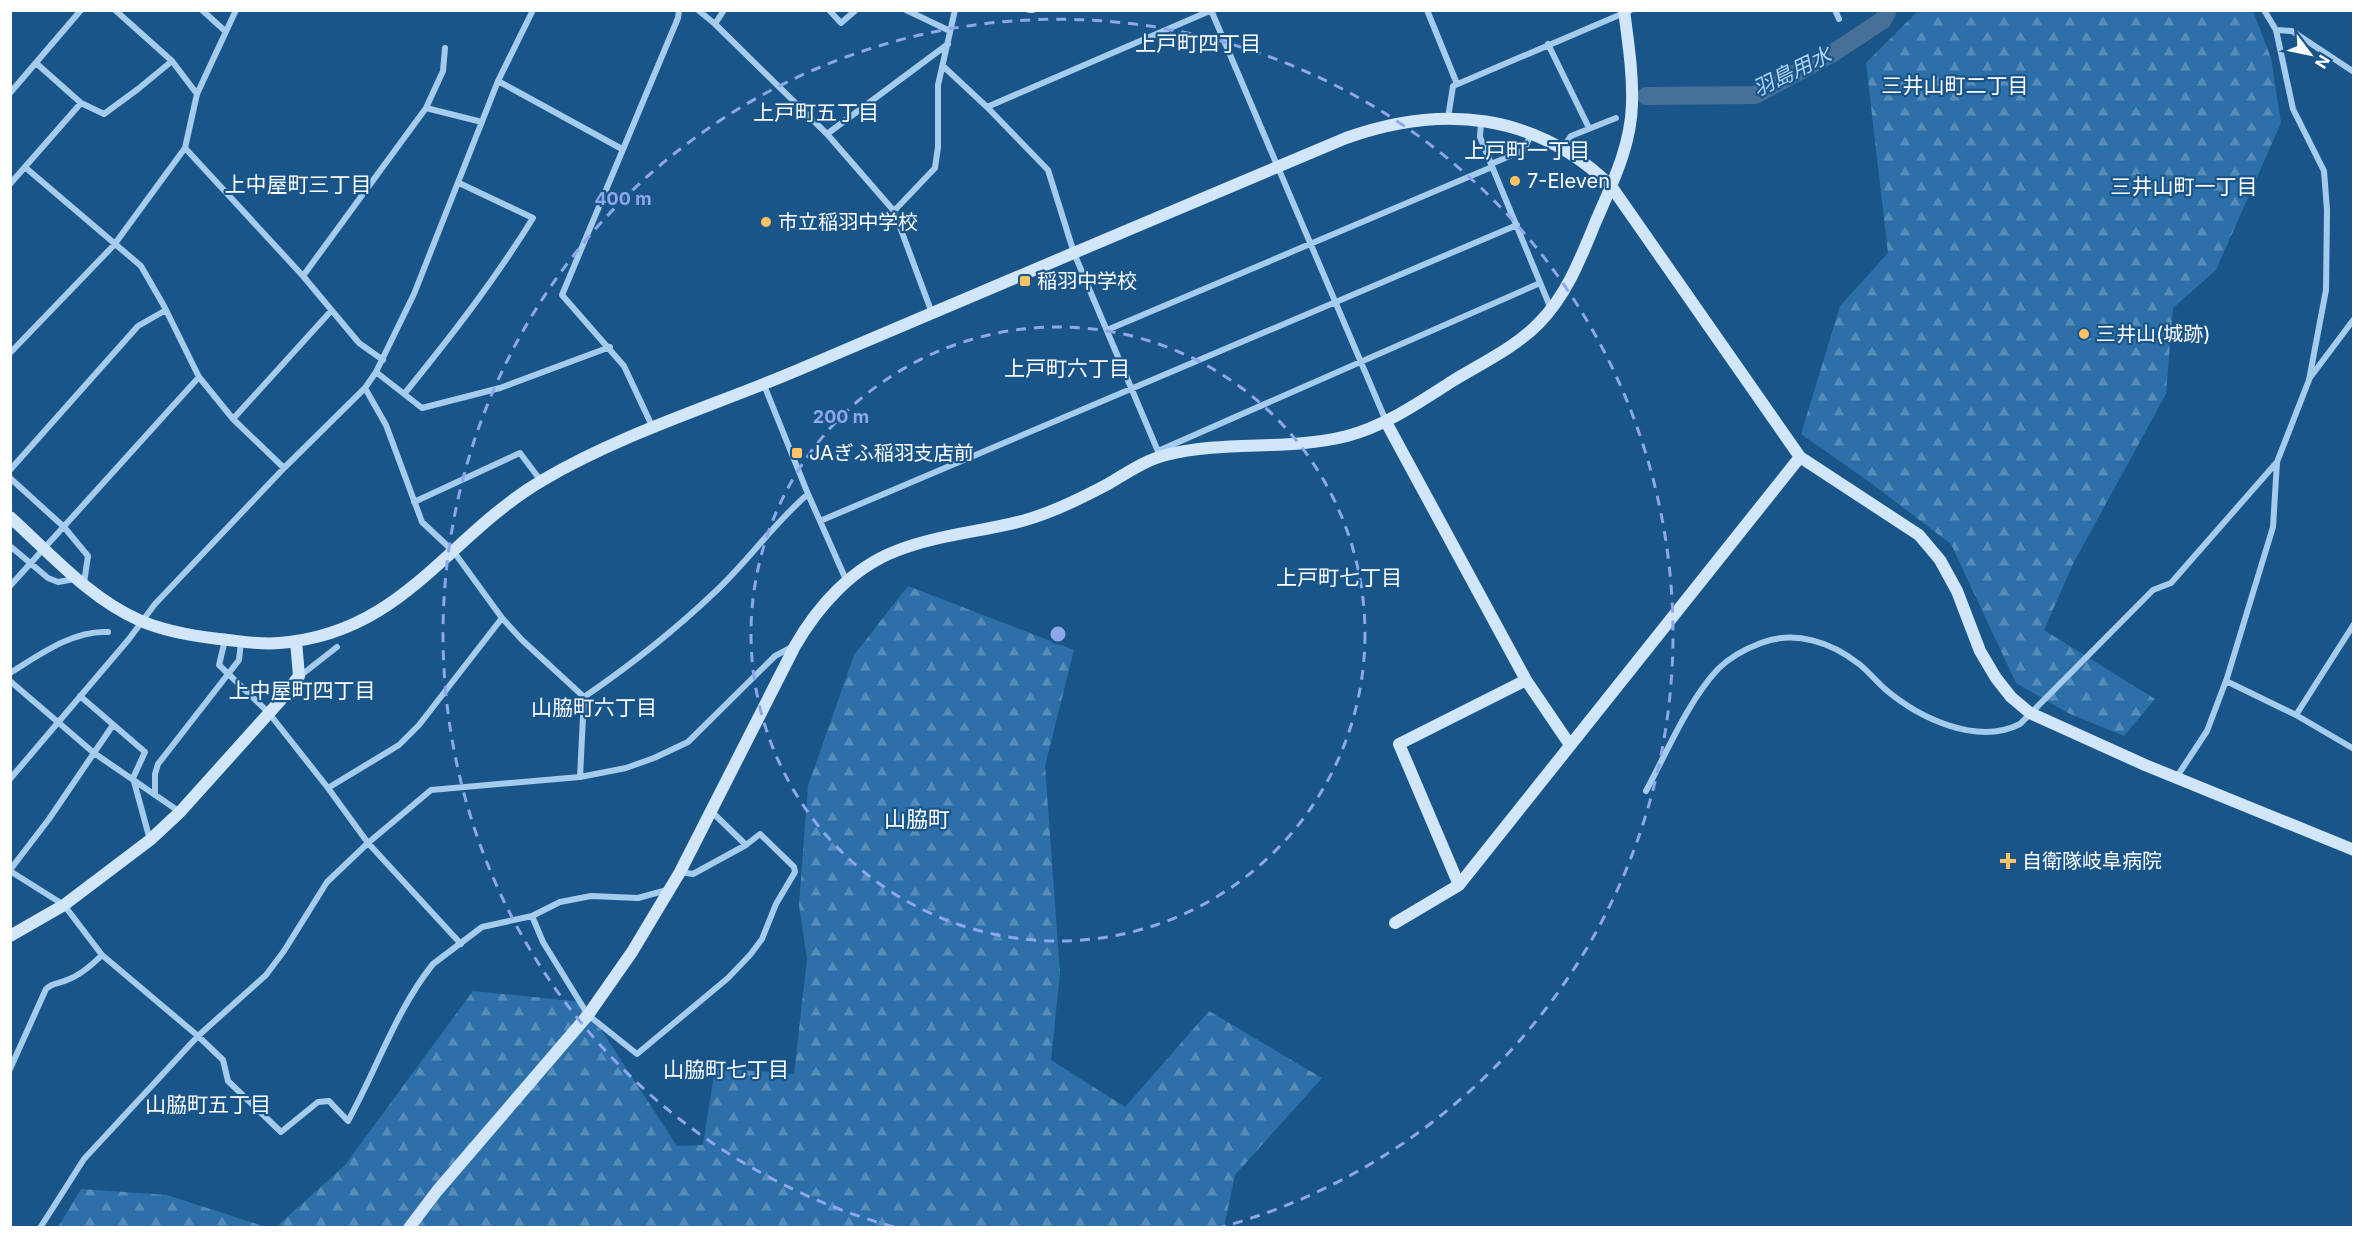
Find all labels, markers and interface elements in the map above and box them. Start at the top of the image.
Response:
north arrow [2280,24,2340,84]
district label: 上戸町四丁目 [1135,31,1261,56]
water label: 羽島用水 [1749,41,1837,101]
text: N [2311,51,2334,72]
district label: 三井山町二丁目 [1882,73,2029,98]
district label: 上戸町五丁目 [753,100,879,125]
district label: 上戸町一丁目 [1464,138,1590,163]
place label: 7-Eleven [1527,169,1610,193]
district label: 上中屋町三丁目 [225,172,372,197]
marker: 7-Eleven [1508,174,1522,188]
district label: 三井山町一丁目 [2111,174,2258,199]
text: 400 m [594,188,652,209]
place label: 市立稲羽中学校 [778,210,918,234]
marker: 市立稲羽中学校 [759,215,773,229]
place label: 稲羽中学校 [1037,269,1137,293]
marker: 稲羽中学校 [1018,274,1032,288]
place label: 三井山(城跡) [2096,322,2211,346]
marker: 三井山(城跡) [2077,327,2091,341]
district label: 上戸町六丁目 [1004,356,1130,381]
text: 200 m [813,406,869,427]
place label: JAぎふ稲羽支店前 [809,441,974,465]
marker: JAぎふ稲羽支店前 [790,446,804,460]
district label: 上戸町七丁目 [1276,565,1402,590]
centre of rings [1048,624,1068,644]
district label: 上中屋町四丁目 [229,678,376,703]
district label: 山脇町六丁目 [531,695,657,720]
district label: 山脇町 [884,806,950,832]
place label: 自衛隊岐阜病院 [2022,849,2162,873]
marker: 自衛隊岐阜病院 [1999,852,2017,870]
district label: 山脇町七丁目 [663,1057,789,1082]
district label: 山脇町五丁目 [145,1092,271,1117]

